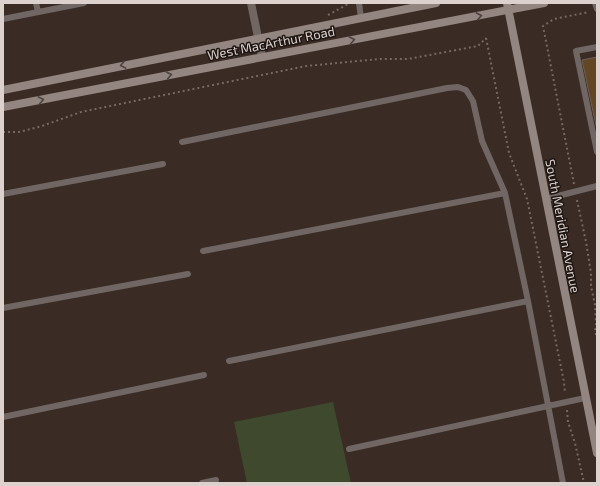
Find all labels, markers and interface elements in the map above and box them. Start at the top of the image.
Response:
one-way arrow [476,12,482,20]
street label: West MacArthur Road [206,23,336,63]
one-way arrow [348,36,355,45]
one-way arrow [120,61,126,69]
one-way arrow [166,72,172,80]
one-way arrow [38,96,44,104]
street label: South Meridian Avenue [542,158,584,294]

